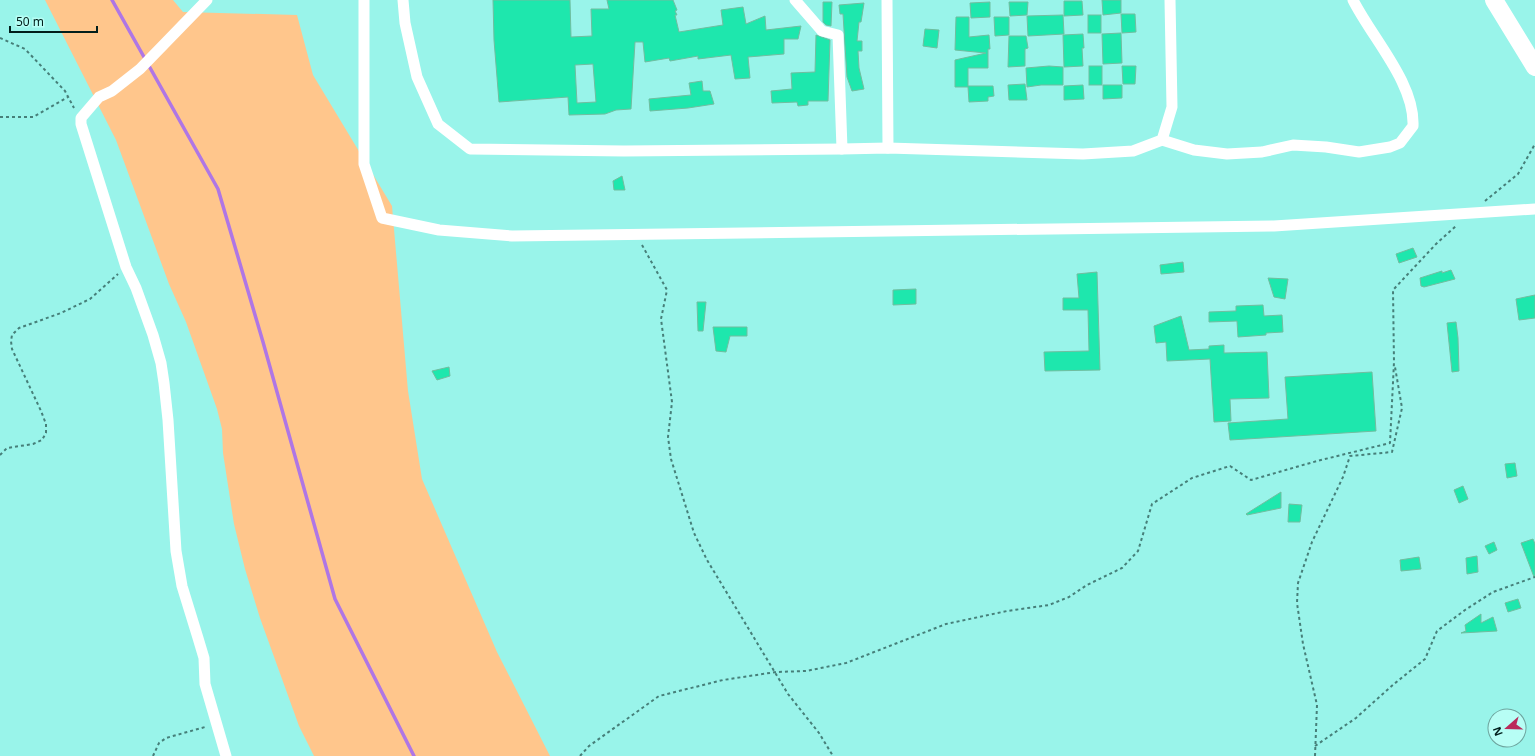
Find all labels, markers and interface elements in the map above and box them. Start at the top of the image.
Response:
scale bar [10,8,97,34]
text: 50 m [16,13,44,30]
north arrow [1487,708,1527,748]
text: N [1489,725,1506,738]

